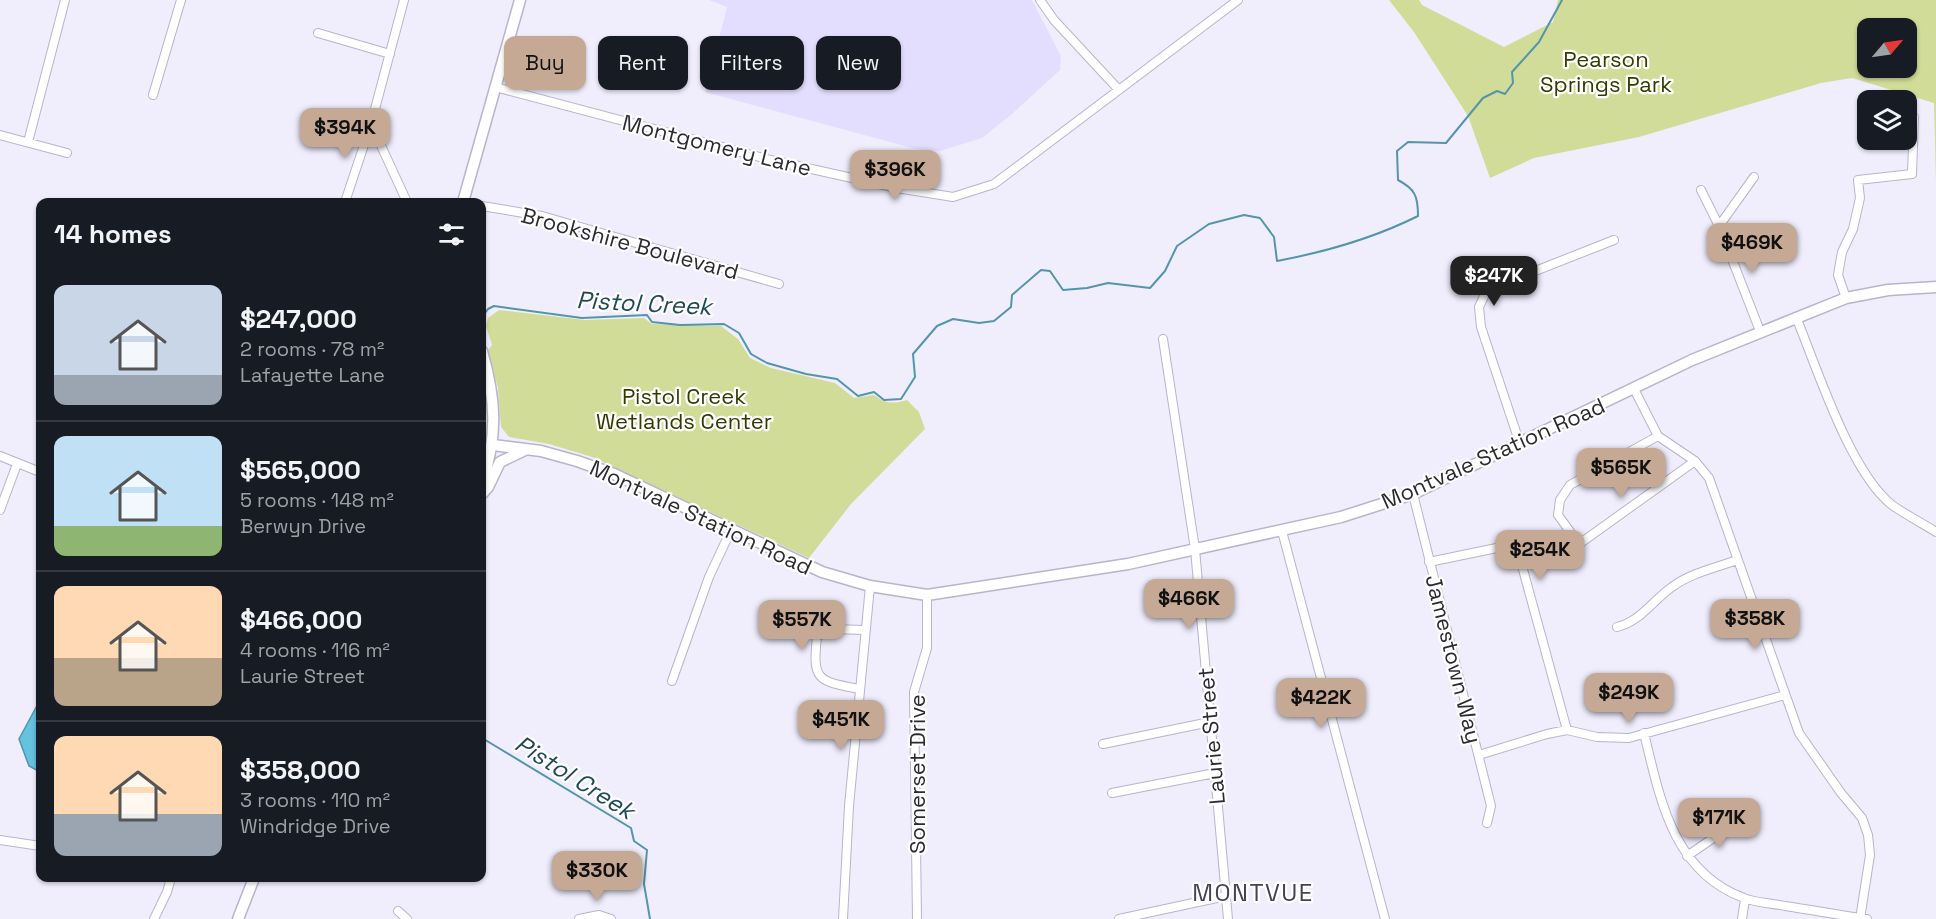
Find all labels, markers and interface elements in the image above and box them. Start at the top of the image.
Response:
north arrow [1857,18,1917,78]
map controls [1857,18,1917,150]
chip: Buy [504,36,586,90]
chip: Rent [598,36,688,90]
chip: Filters [700,36,804,90]
chip: New [816,36,901,90]
park label: Pearson Springs Park [1540,45,1672,98]
button: layers [1857,90,1917,150]
pin: $394K [303,108,387,159]
street label: Montgomery Lane [620,108,814,182]
text: $394K [314,114,376,140]
pin: $396K [853,150,937,201]
text: $396K [864,156,926,182]
street label: Brookshire Boulevard [518,200,742,286]
text: 14 homes [54,217,172,251]
icon: filters [435,218,468,251]
pin: $469K [1710,223,1794,274]
text: $469K [1721,229,1783,255]
pin: $247K [1452,256,1536,307]
text: $247K [1464,262,1524,288]
water label: Pistol Creek [576,284,716,322]
text: $247,000 [240,302,357,336]
icon: home [102,309,174,381]
text: 2 rooms · 78 m² [240,336,384,362]
text: Lafayette Lane [240,362,385,388]
park label: Pistol Creek Wetlands Center [596,382,772,435]
street label: Montvale Station Road [1377,391,1609,515]
pin: $565K [1579,448,1663,499]
text: $565,000 [240,453,361,487]
street label: Montvale Station Road [585,453,817,581]
text: $565K [1591,454,1652,480]
icon: home [102,460,174,532]
text: 5 rooms · 148 m² [240,487,394,513]
text: Berwyn Drive [240,513,366,539]
pin: $254K [1498,530,1582,581]
text: $254K [1509,536,1571,562]
street label: Jamestown Way [1419,572,1489,746]
pin: $466K [1147,579,1231,630]
text: $466K [1158,585,1220,611]
pin: $358K [1713,599,1797,650]
pin: $557K [760,600,844,651]
text: $466,000 [240,603,362,637]
text: $358K [1725,605,1785,631]
text: $557K [772,606,832,632]
icon: home [102,610,174,682]
text: 4 rooms · 116 m² [240,637,390,663]
text: Laurie Street [240,663,365,689]
street label: Laurie Street [1191,666,1231,806]
pin: $249K [1587,673,1671,724]
pin: $422K [1279,678,1363,729]
text: $249K [1598,679,1660,705]
text: $422K [1290,684,1352,710]
street label: Somerset Drive [903,694,931,854]
pin: $451K [799,700,883,751]
text: $451K [812,706,870,732]
water label: Pistol Creek [509,728,643,828]
text: $358,000 [240,753,361,787]
icon: home [102,760,174,832]
text: 3 rooms · 110 m² [240,787,390,813]
pin: $171K [1677,798,1761,849]
text: $171K [1692,804,1746,830]
text: Windridge Drive [240,813,391,839]
pin: $330K [555,851,639,902]
text: $330K [566,857,628,883]
district label: MONTVUE [1192,877,1314,908]

